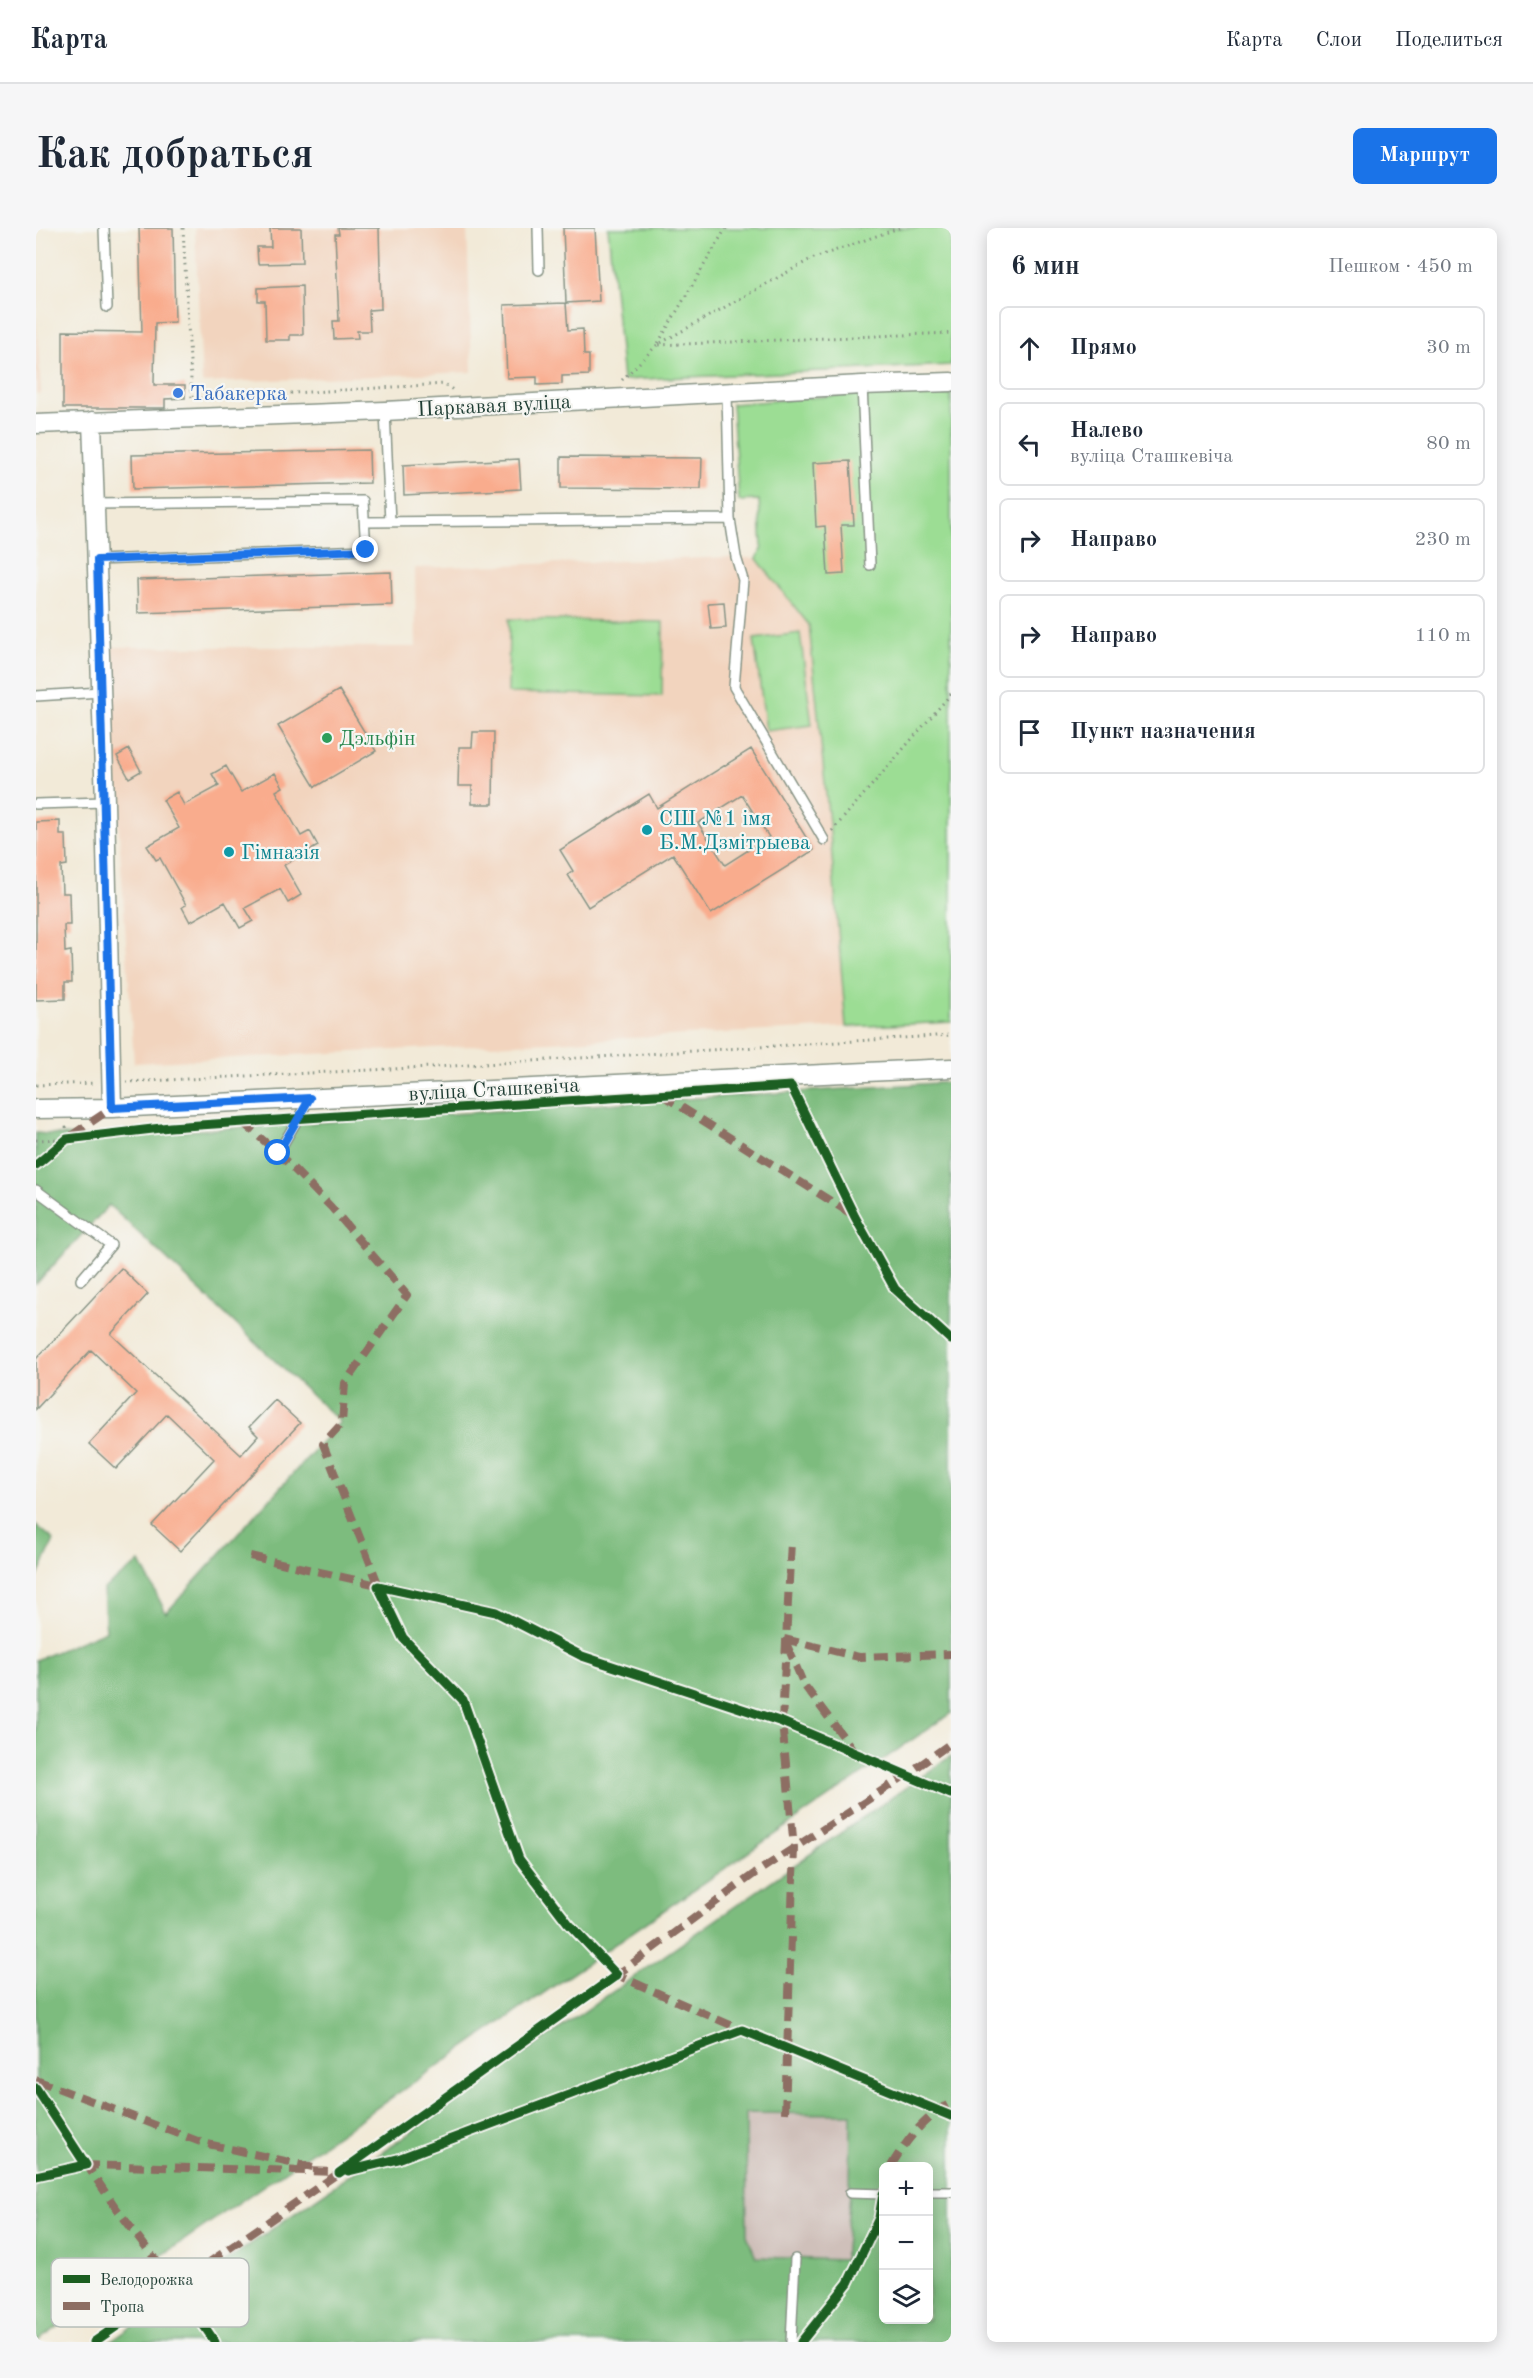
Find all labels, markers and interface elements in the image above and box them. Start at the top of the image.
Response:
text: Карта [30,27,108,55]
text: Карта [1226,30,1283,51]
text: Слои [1316,30,1362,51]
text: Поделиться [1395,30,1503,51]
button: Маршрут [1353,128,1497,184]
text: Как добраться [36,135,313,177]
text: 6 мин [1011,254,1080,280]
text: Пешком · 450 m [1328,257,1473,277]
icon: ahead [1013,332,1046,365]
text: Прямо [1070,337,1137,359]
text: 30 m [1426,338,1471,358]
place label: Табакерка [190,384,287,405]
marker: Табакерка [171,386,185,400]
street label: Паркавая вуліца [417,392,572,421]
text: Налево [1070,420,1143,442]
icon: left [1013,428,1046,461]
text: 80 m [1426,434,1471,454]
text: вуліца Сташкевіча [1070,447,1233,467]
icon: right [1013,524,1046,557]
text: Направо [1070,529,1157,551]
text: 230 m [1415,530,1471,550]
route end [352,536,378,562]
icon: right [1013,620,1046,653]
text: Направо [1070,625,1157,647]
text: 110 m [1415,626,1471,646]
icon: arrive [1013,716,1046,749]
text: Пункт назначения [1070,721,1256,743]
place label: Дэльфін [339,729,415,750]
marker: Дэльфін [320,731,334,745]
place label: СШ №1 імя Б.М.Дзмітрыева [659,809,810,854]
marker: СШ №1 імя Б.М.Дзмітрыева [640,823,654,837]
place label: Гімназія [241,843,320,864]
marker: Гімназія [222,845,236,859]
street label: вуліца Сташкевіча [408,1076,580,1105]
route start [264,1139,290,1165]
map controls [879,2162,933,2324]
button: + [879,2162,933,2216]
button: − [879,2216,933,2270]
legend [51,2258,249,2327]
button: layers [879,2270,933,2324]
text: Велодорожка [100,2273,193,2289]
text: Тропа [100,2300,144,2316]

